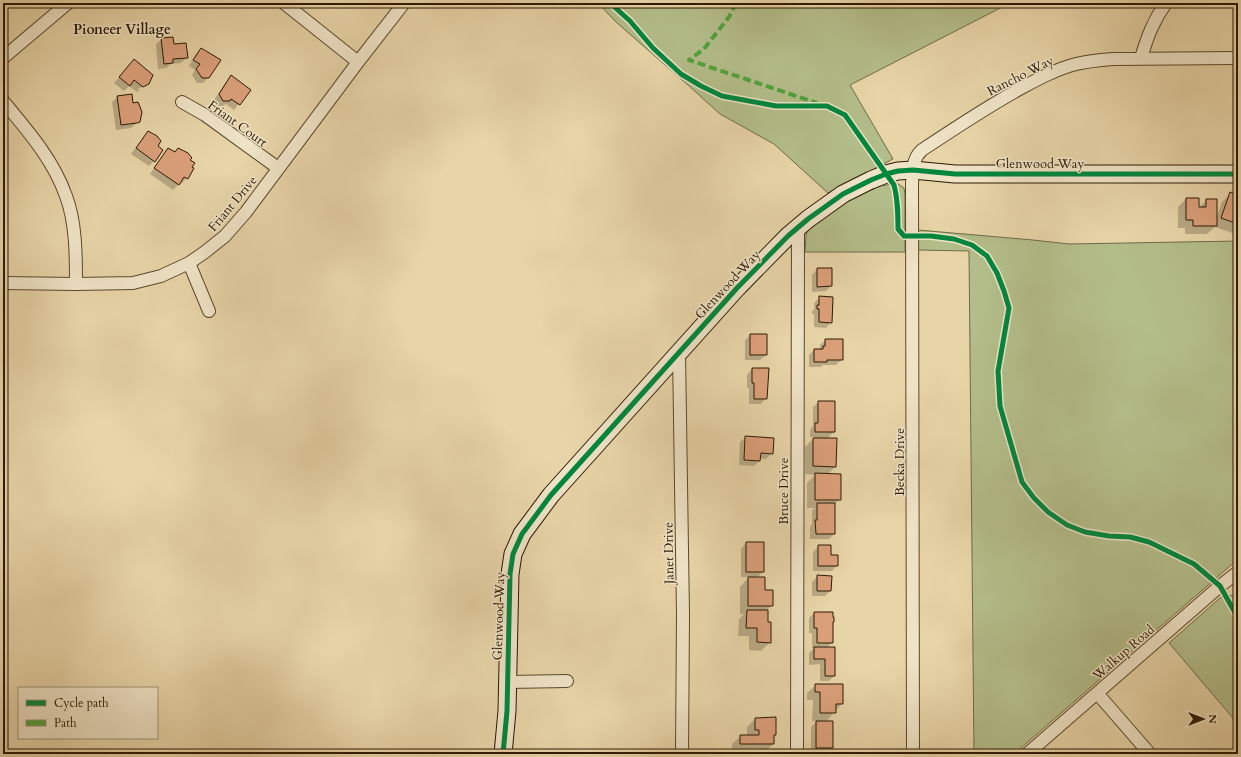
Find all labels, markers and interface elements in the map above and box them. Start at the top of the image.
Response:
district label: Pioneer Village [73,20,171,39]
street label: Rancho Way [984,51,1057,100]
street label: Friant Court [204,96,271,151]
street label: Glenwood Way [996,155,1084,173]
street label: Friant Drive [204,172,262,235]
street label: Glenwood Way [691,246,765,323]
street label: Becka Drive [891,428,909,496]
street label: Bruce Drive [775,457,793,525]
street label: Janet Drive [659,522,679,586]
street label: Glenwood Way [488,571,510,661]
street label: Walkup Road [1088,621,1158,685]
legend [18,687,158,739]
text: Cycle path [54,695,109,711]
north arrow [1183,699,1223,739]
text: N [1205,714,1220,724]
text: Path [54,715,77,731]

